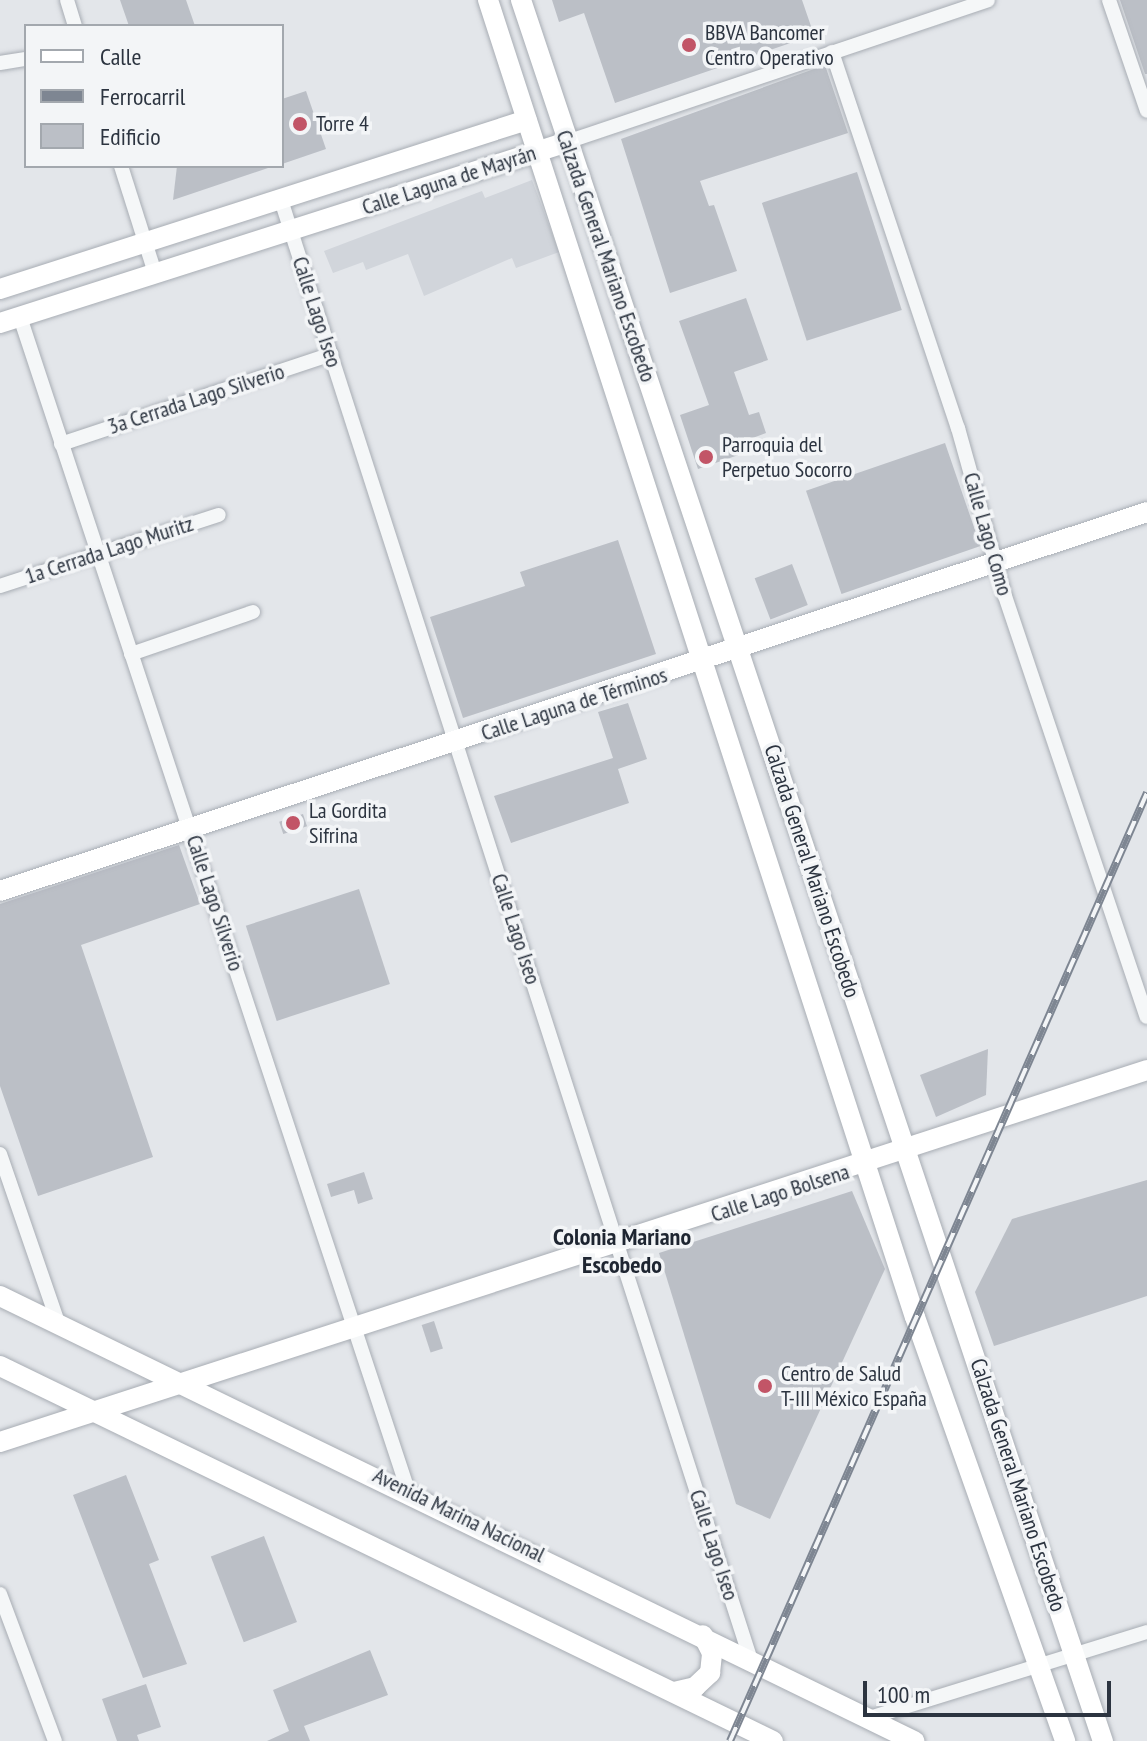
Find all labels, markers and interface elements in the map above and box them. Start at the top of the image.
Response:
place label: BBVA Bancomer Centro Operativo [705,19,834,70]
legend [24,24,284,168]
marker: BBVA Bancomer Centro Operativo [680,36,698,54]
text: Calle [100,41,141,72]
text: Ferrocarril [100,81,185,112]
place label: Torre 4 [316,111,369,137]
marker: Torre 4 [291,115,309,133]
text: Edificio [100,121,161,152]
street label: Calzada General Mariano Escobedo [550,127,662,385]
street label: Calle Laguna de Mayrán [359,139,539,221]
street label: Calle Lago Iseo [287,253,347,371]
street label: 3a Cerrada Lago Silverio [104,358,288,440]
place label: Parroquia del Perpetuo Socorro [722,431,852,482]
marker: Parroquia del Perpetuo Socorro [697,448,715,466]
street label: Calle Lago Como [958,469,1018,599]
street label: 1a Cerrada Lago Muritz [22,510,196,590]
street label: Calle Laguna de Términos [477,661,671,747]
street label: Calzada General Mariano Escobedo [759,741,865,1001]
place label: La Gordita Sifrina [309,797,387,848]
marker: La Gordita Sifrina [284,814,302,832]
street label: Calle Lago Silverio [181,832,249,974]
street label: Calle Lago Iseo [486,870,546,988]
street label: Calle Lago Bolsena [708,1158,852,1228]
district label: Colonia Mariano Escobedo [553,1223,691,1279]
street label: Calzada General Mariano Escobedo [965,1355,1071,1615]
place label: Centro de Salud T-III México España [781,1360,927,1412]
marker: Centro de Salud T-III México España [756,1377,774,1395]
street label: Avenida Marina Nacional [369,1462,549,1568]
street label: Calle Lago Iseo [684,1486,744,1604]
scale bar [867,1665,1115,1715]
text: 100 m [877,1679,930,1710]

